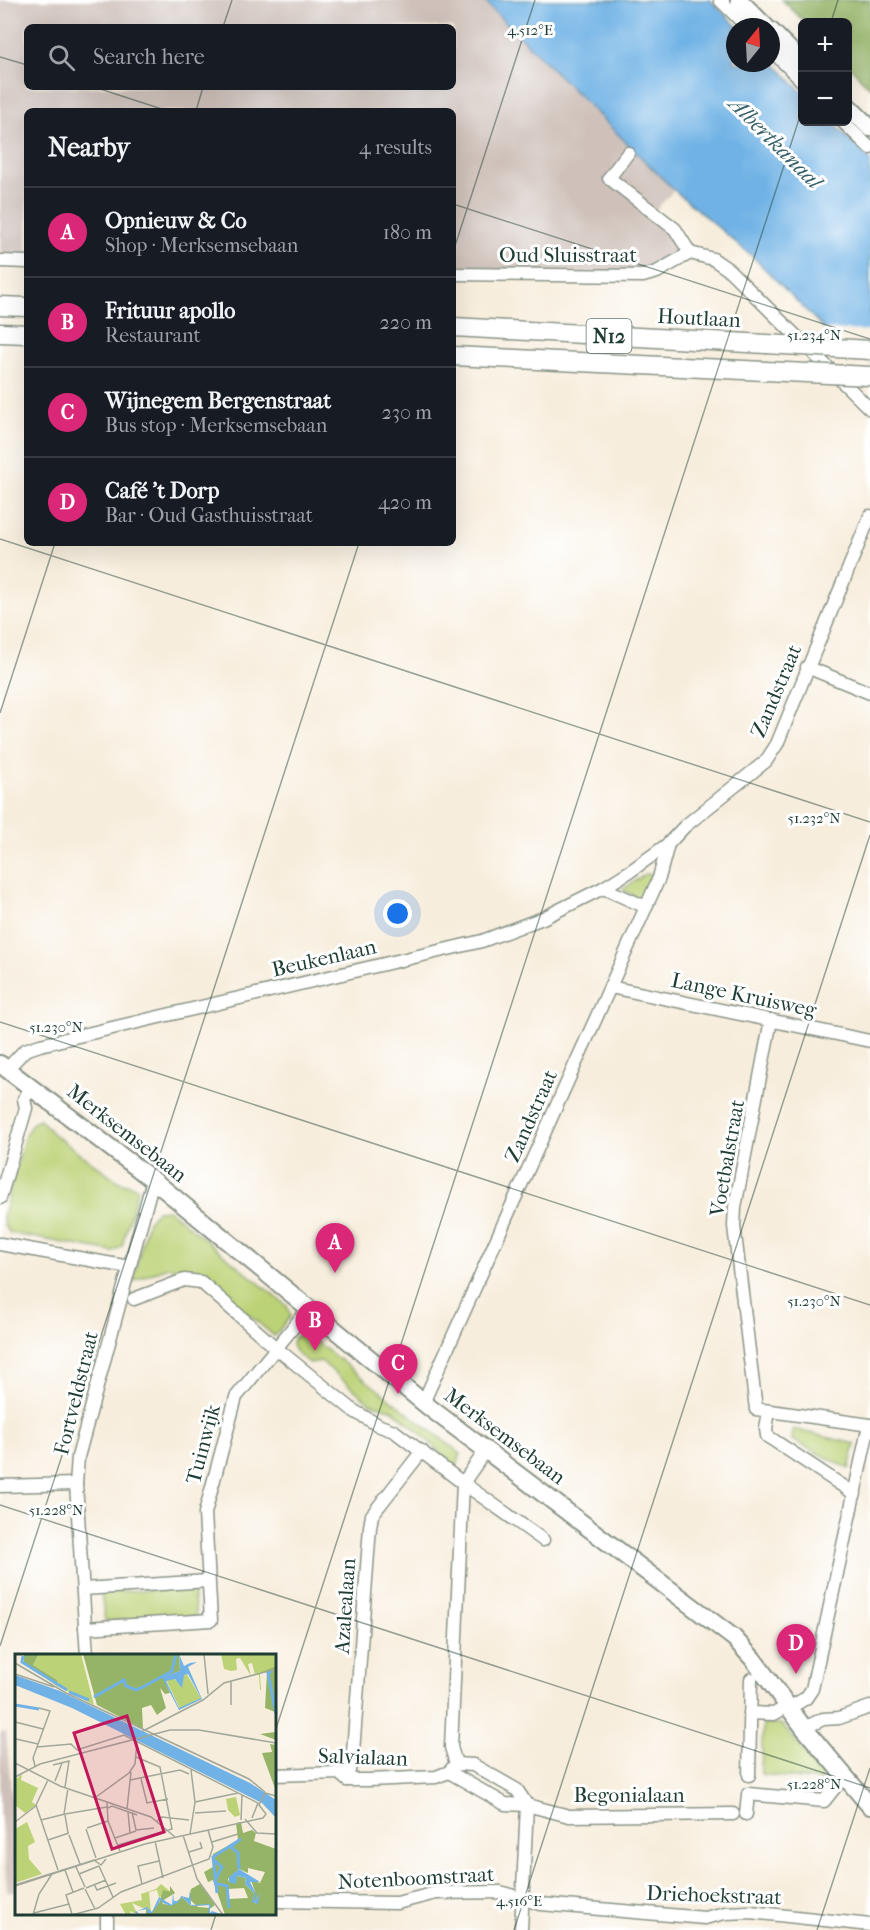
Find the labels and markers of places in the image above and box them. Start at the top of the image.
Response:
pin: A [316,1224,354,1273]
pin: B [296,1302,334,1351]
pin: C [378,1344,418,1394]
pin: D [776,1624,816,1674]

